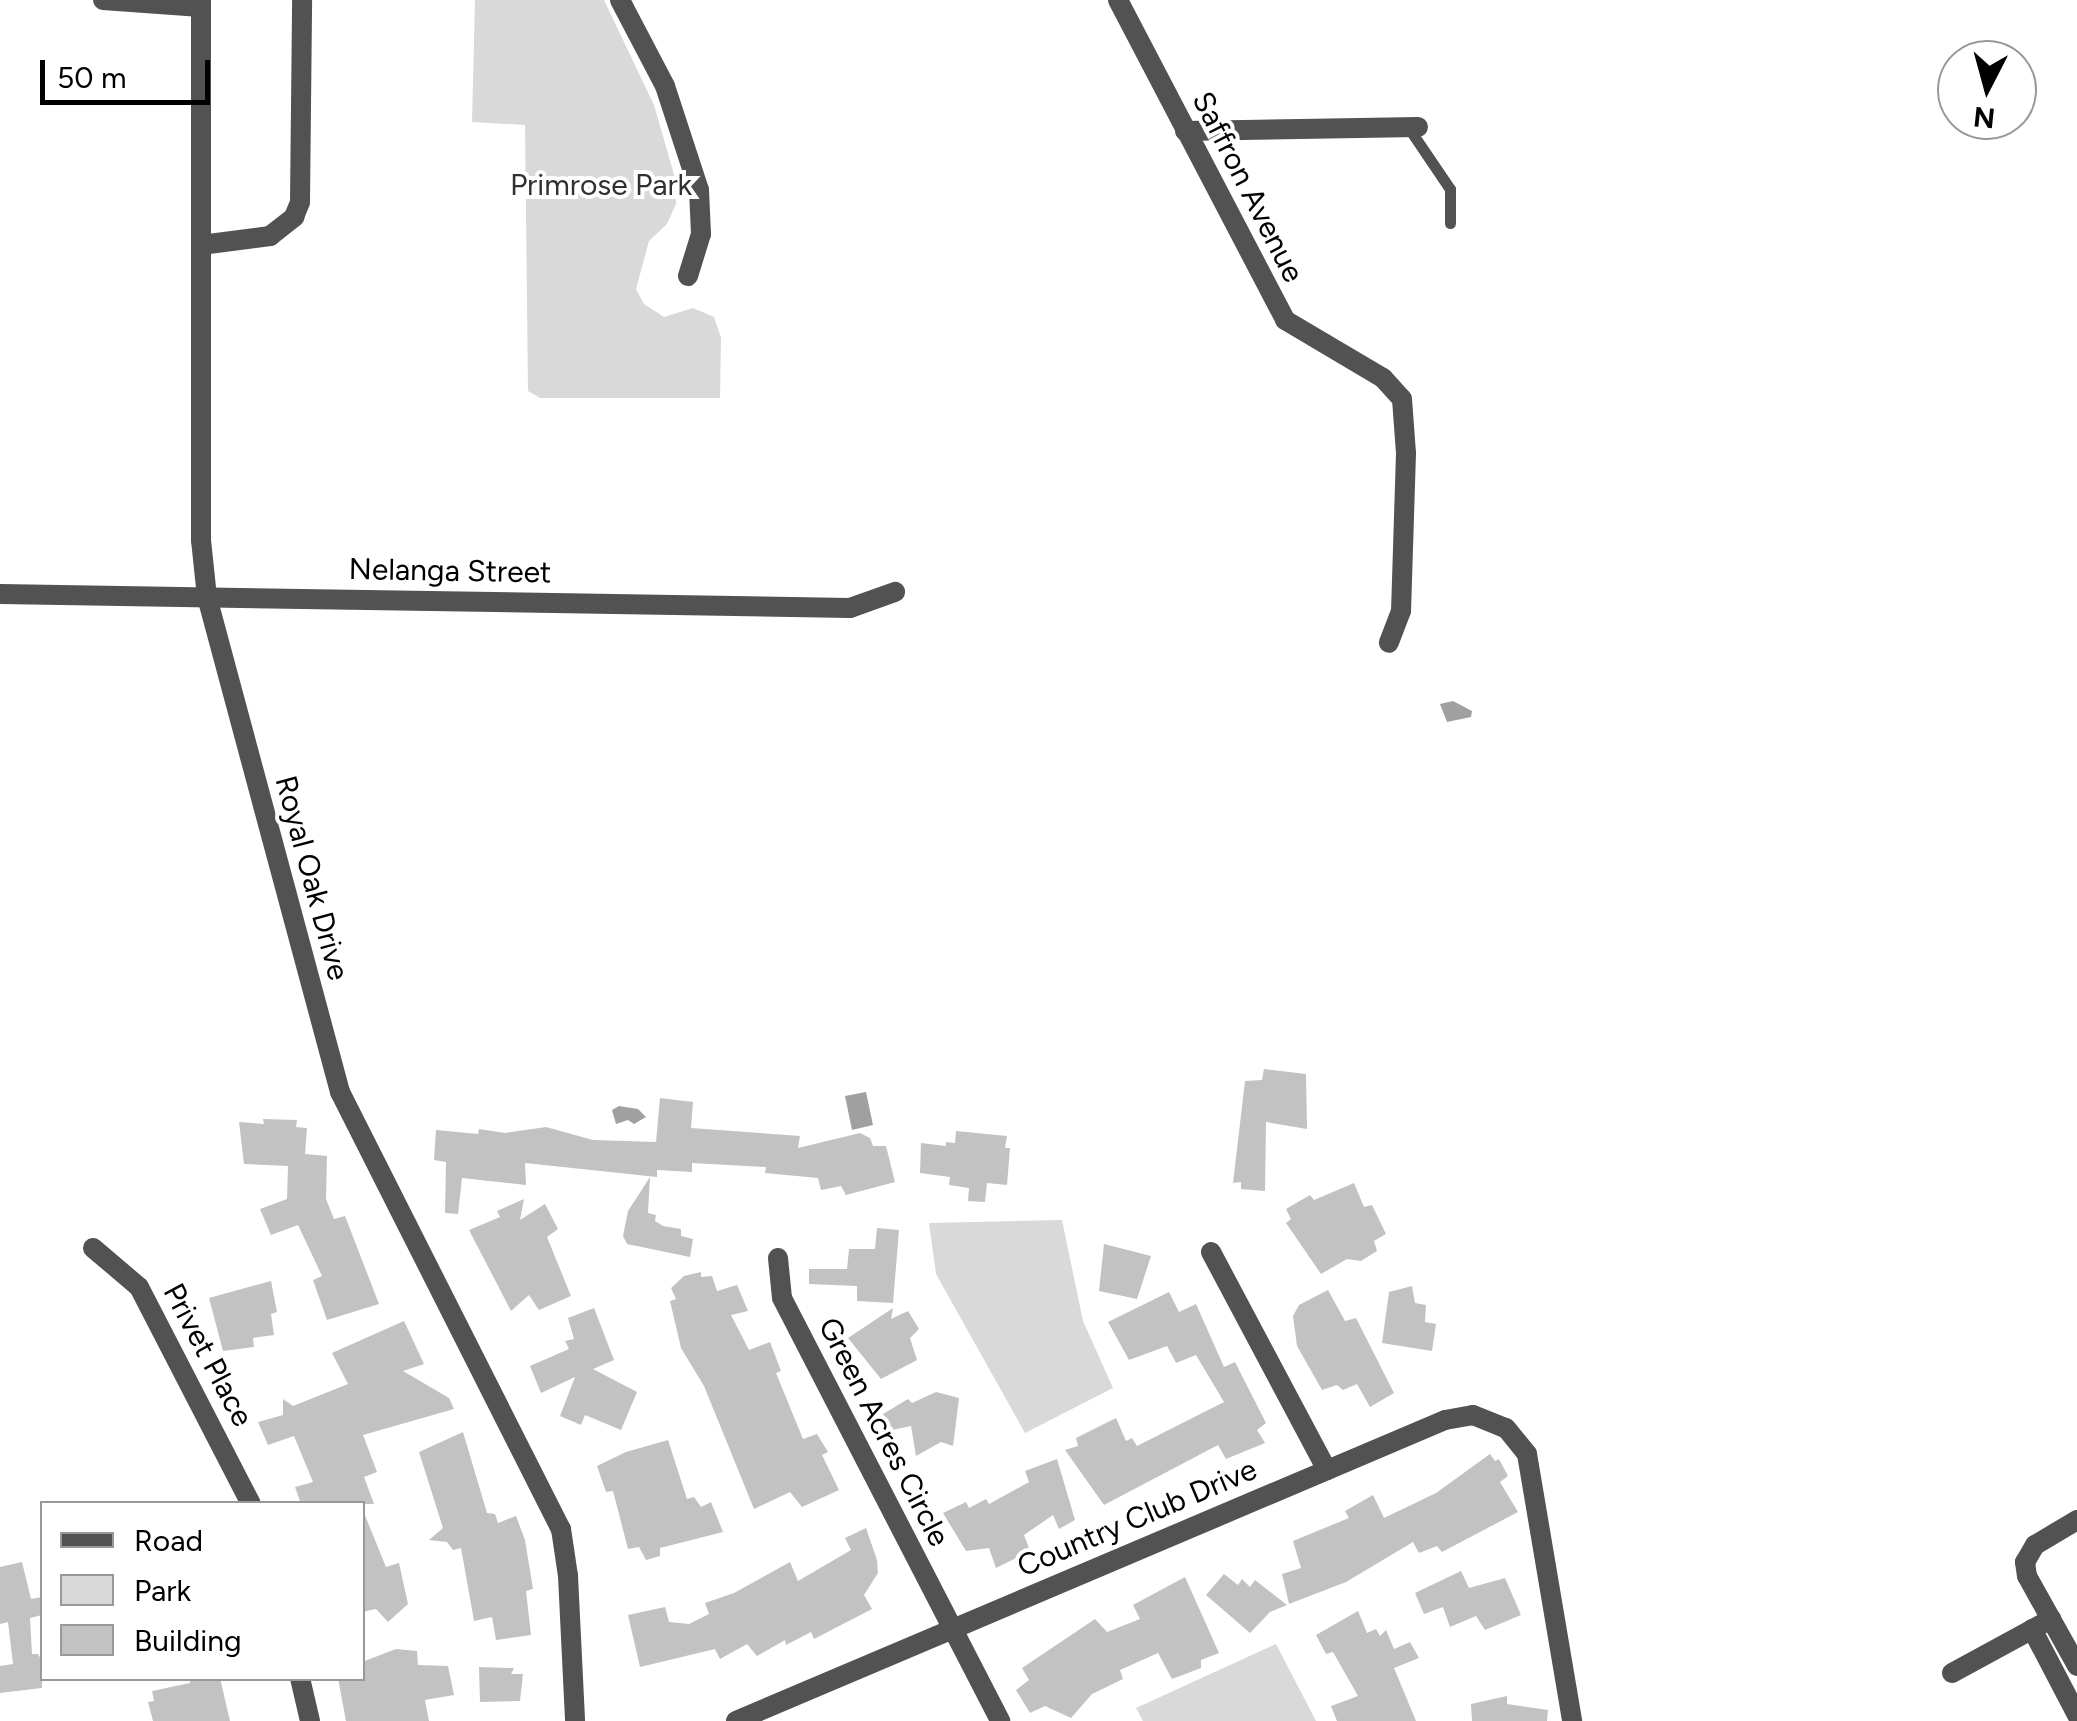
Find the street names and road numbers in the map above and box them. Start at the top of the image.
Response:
street label: Saffron Avenue [1185,86,1311,288]
street label: Nelanga Street [348,551,552,591]
street label: Royal Oak Drive [267,772,357,984]
street label: Privet Place [155,1277,261,1433]
street label: Green Acres Circle [811,1312,957,1552]
street label: Country Club Drive [1012,1451,1262,1585]

